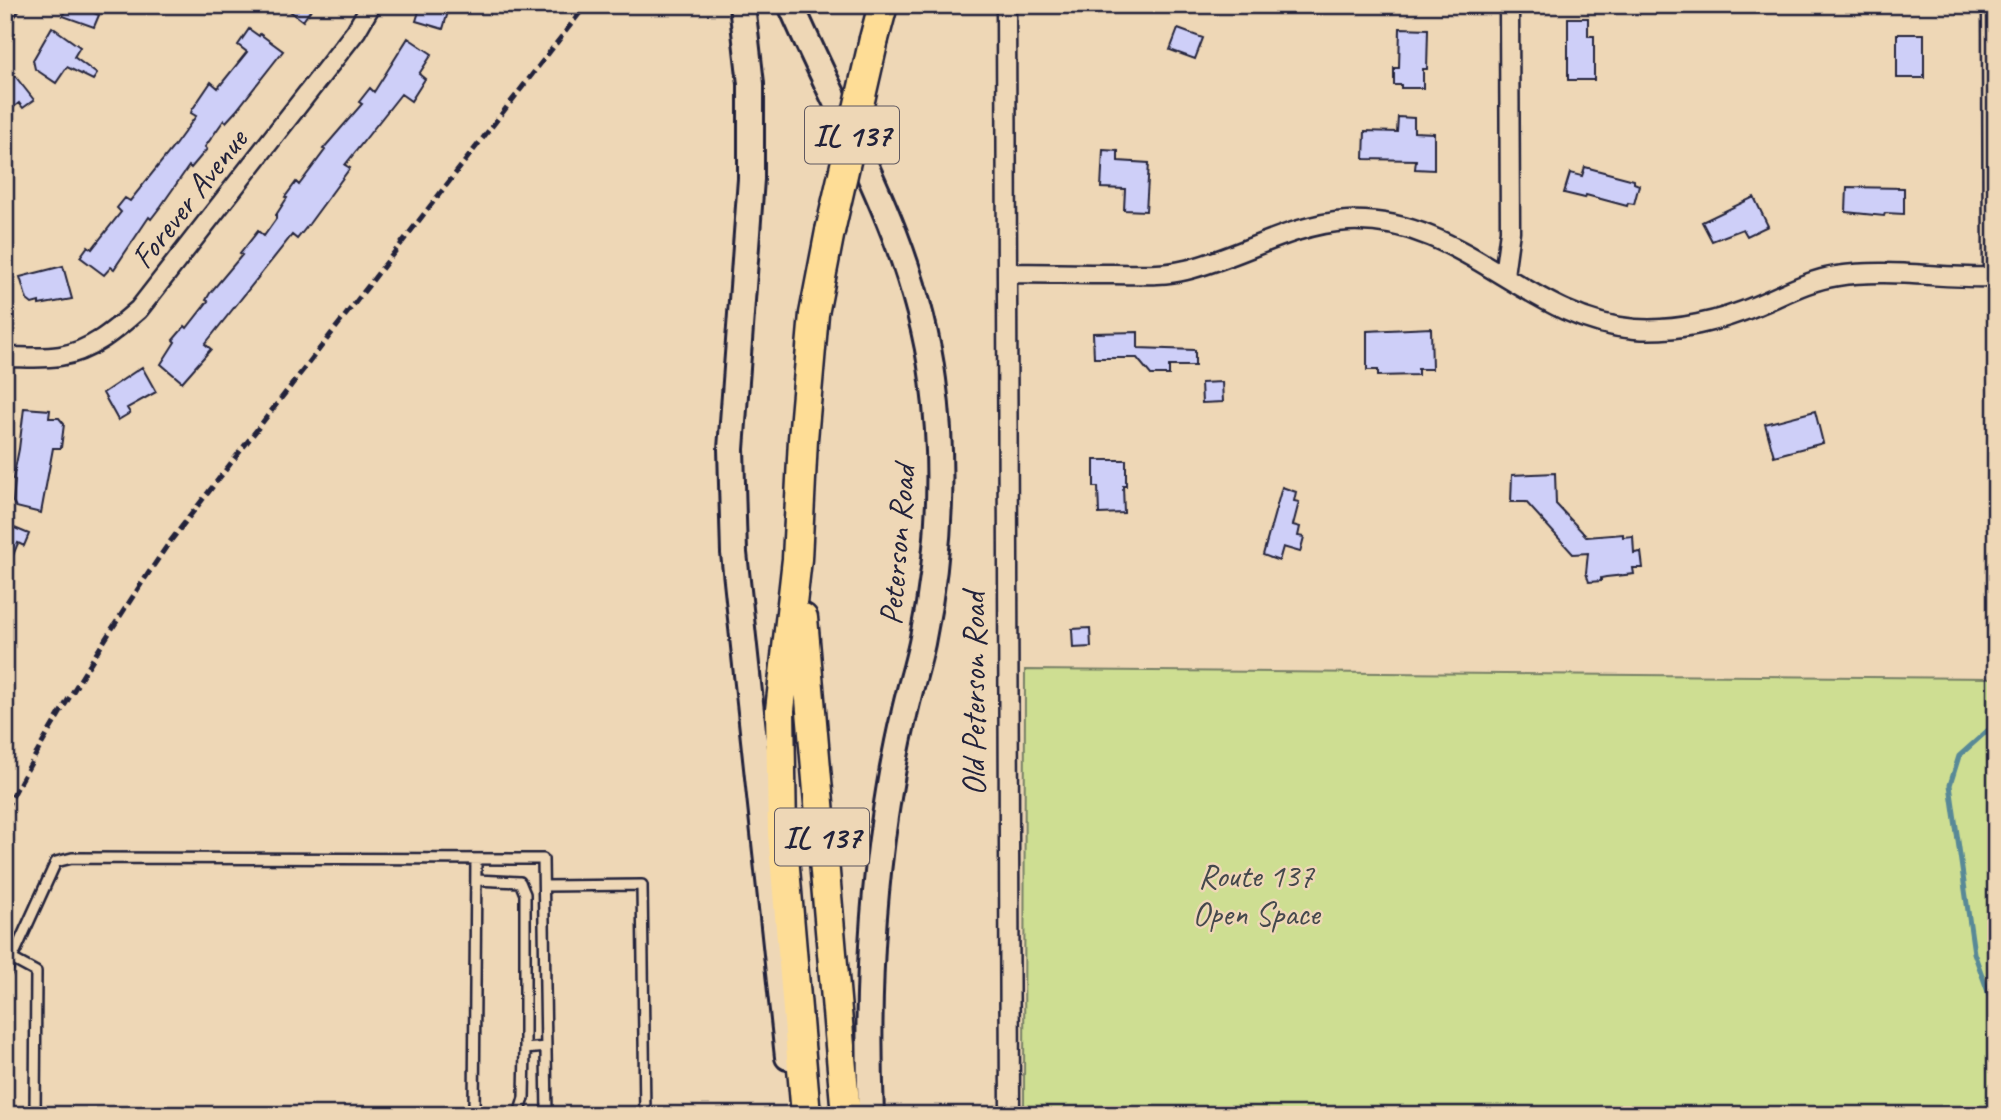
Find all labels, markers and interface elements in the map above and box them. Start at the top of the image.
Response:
road number: IL 137 [805,106,899,163]
street label: Forever Avenue [121,119,258,277]
street label: Peterson Road [869,459,925,627]
street label: Old Peterson Road [953,587,995,796]
road number: IL 137 [775,808,869,866]
park label: Route 137 Open Space [1193,855,1322,935]

